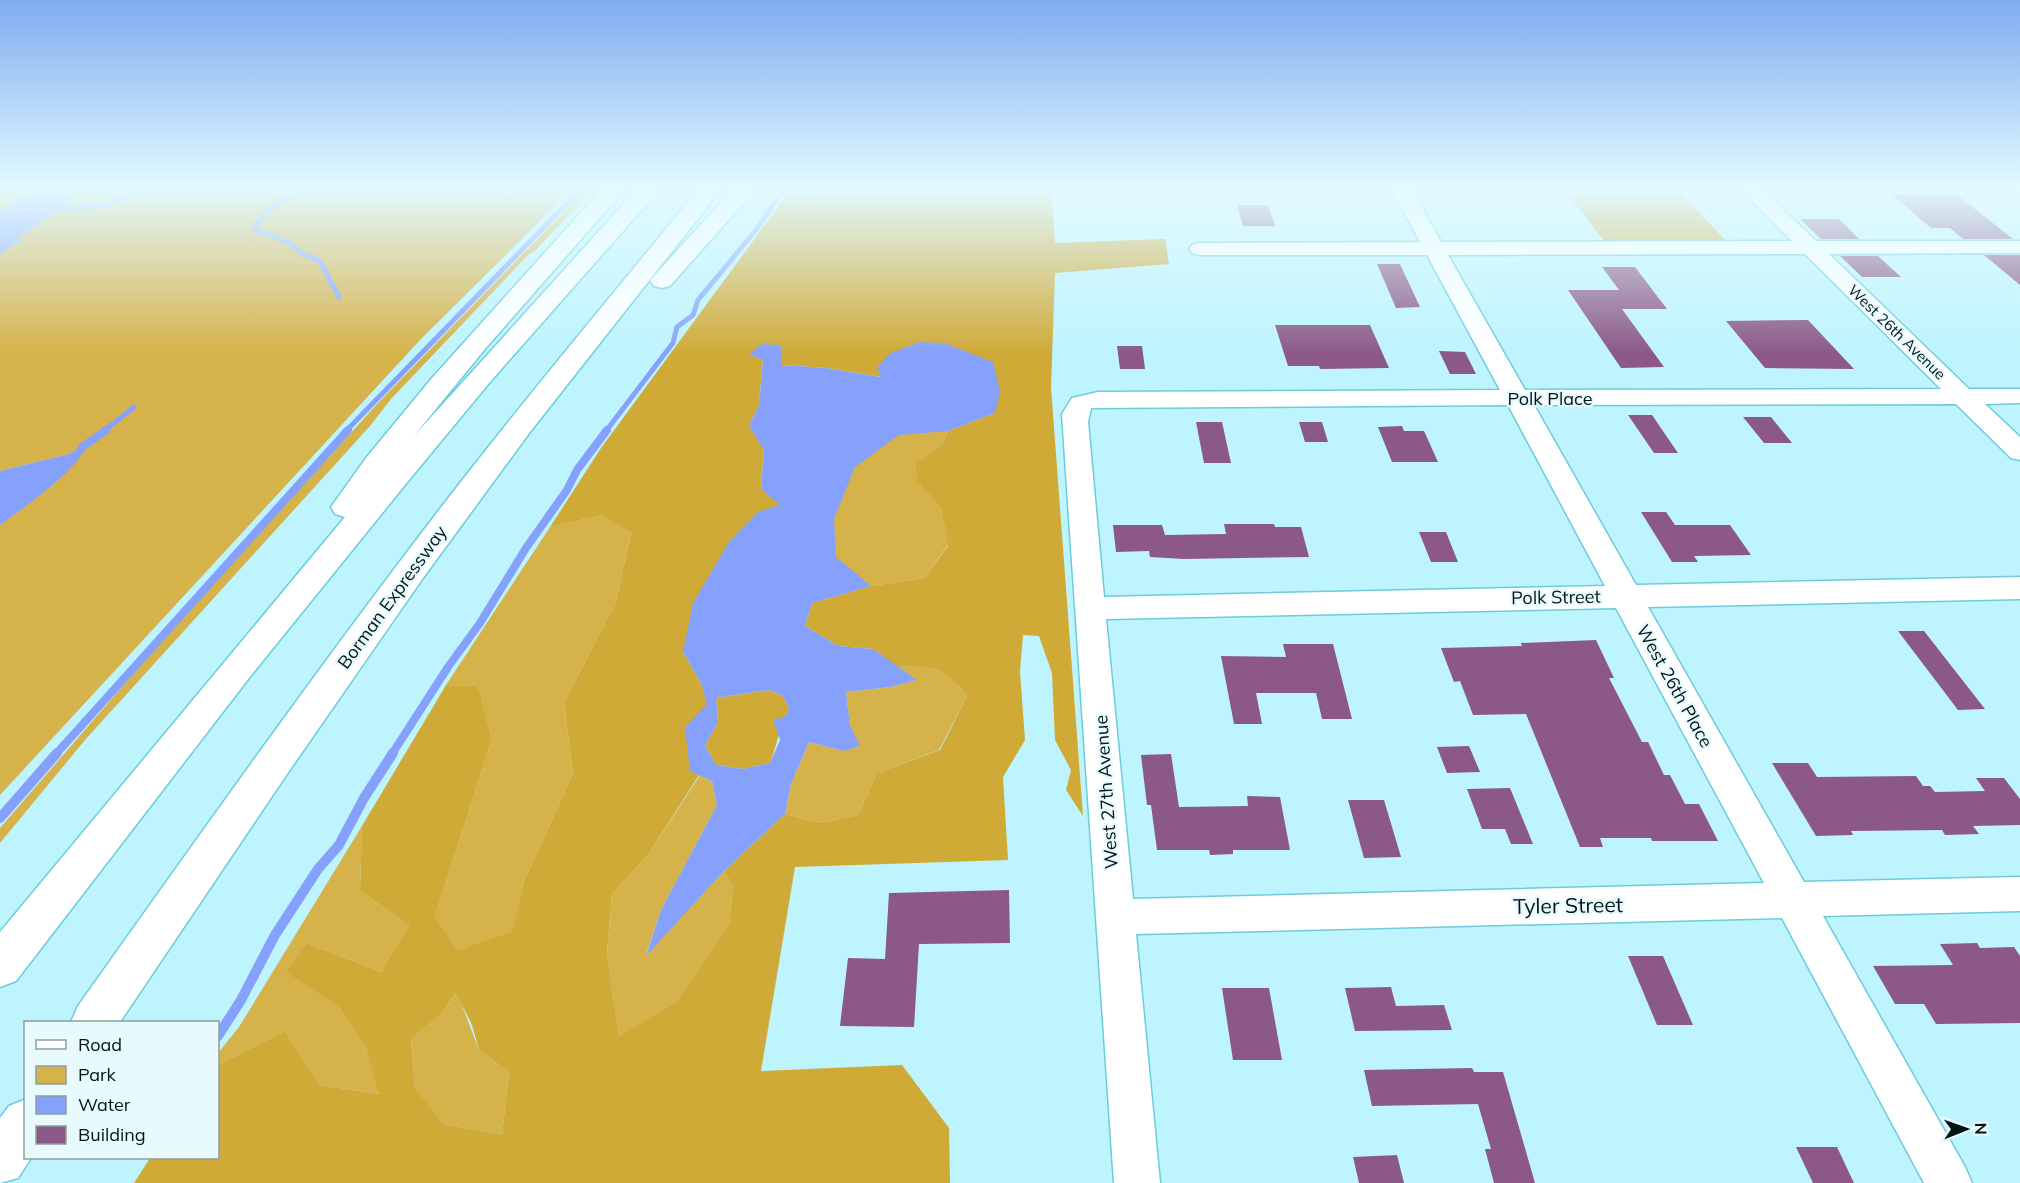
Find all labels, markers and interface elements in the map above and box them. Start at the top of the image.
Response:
street label: West 26th Avenue [1844,280,1950,384]
street label: Polk Place [1507,387,1593,410]
street label: Borman Expressway [332,521,452,673]
street label: Polk Street [1511,585,1601,609]
street label: West 26th Place [1632,620,1718,752]
street label: West 27th Avenue [1089,714,1123,870]
street label: Tyler Street [1513,891,1623,919]
legend [24,1021,219,1159]
text: Road [78,1033,122,1056]
text: Park [78,1063,117,1086]
text: Water [78,1093,131,1116]
north arrow [1936,1099,1996,1159]
text: Building [78,1123,146,1146]
text: N [1971,1123,1991,1135]

